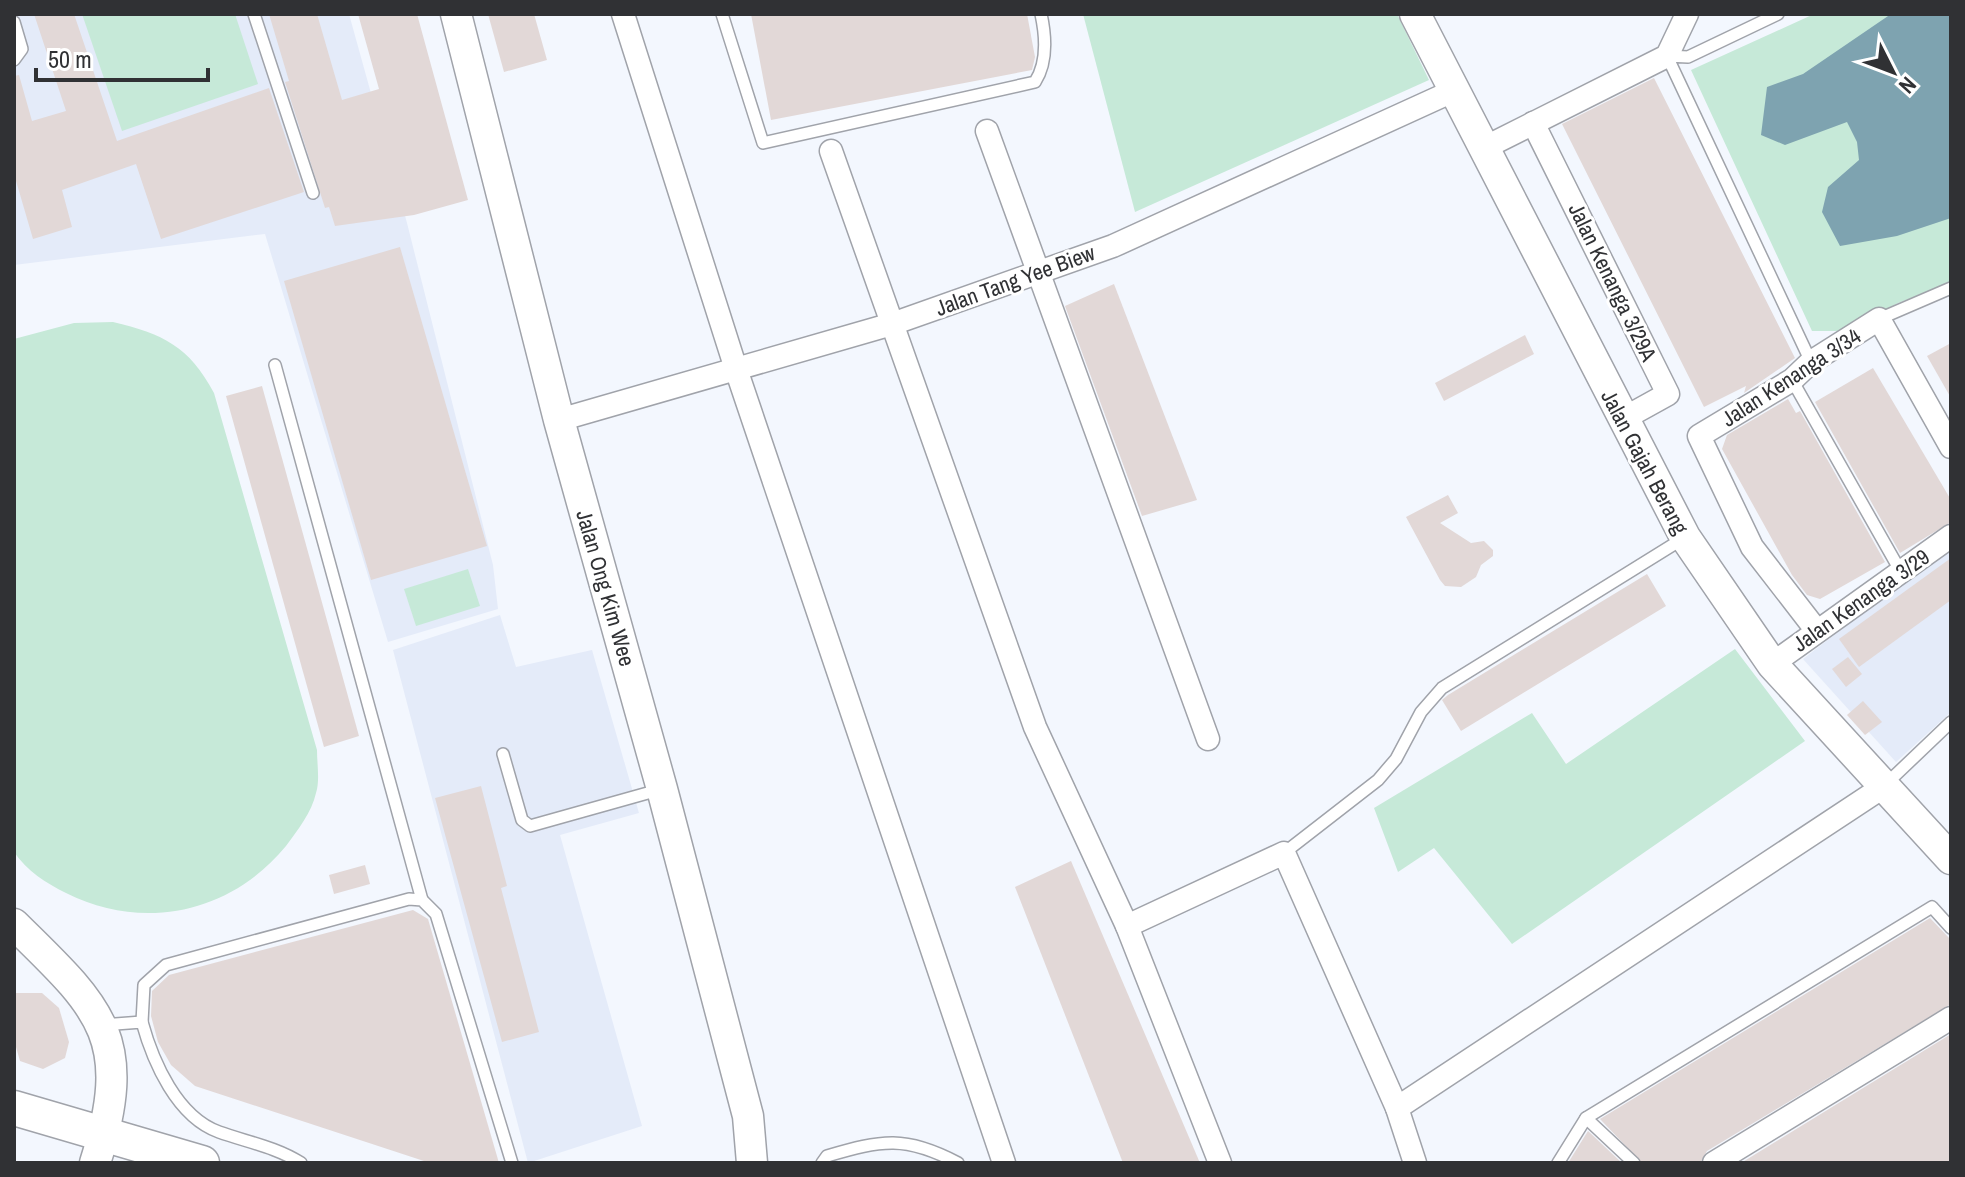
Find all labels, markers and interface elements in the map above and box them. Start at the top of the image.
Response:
scale bar [36,32,208,82]
north arrow [1853,32,1933,112]
text: 50 m [48,43,92,75]
text: N [1892,71,1923,100]
street label: Jalan Kenanga 3/29A [1562,198,1665,367]
street label: Jalan Tang Yee Biew [931,237,1099,323]
street label: Jalan Kenanga 3/34 [1716,321,1866,433]
street label: Jalan Gajah Berang [1594,385,1696,539]
street label: Jalan Ong Kim Wee [569,506,643,670]
street label: Jalan Kenanga 3/29 [1787,542,1935,658]

